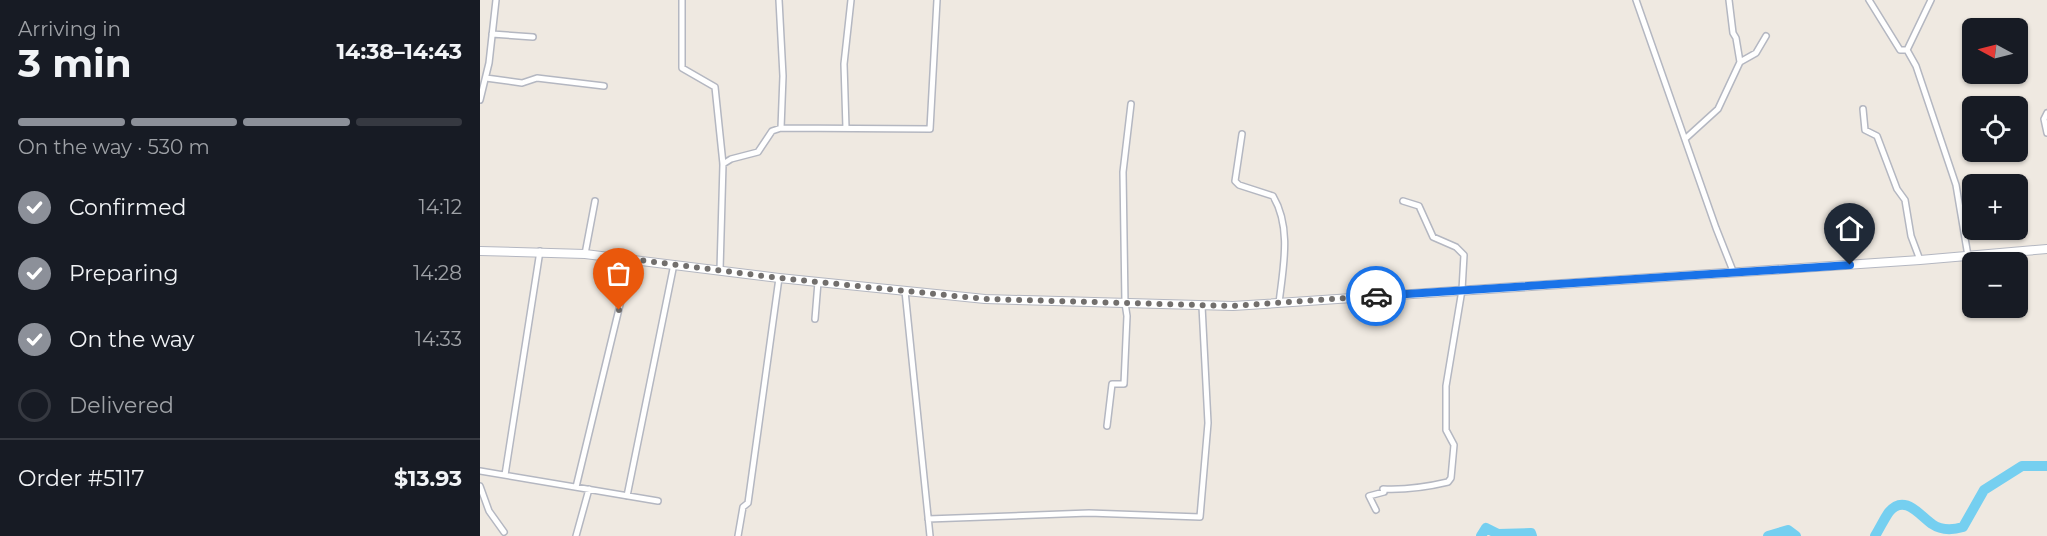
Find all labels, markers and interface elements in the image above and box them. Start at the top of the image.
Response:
text: Arriving in [18,17,121,41]
north arrow [1962,18,2028,84]
map controls [1962,18,2028,318]
text: 14:38–14:43 [336,38,462,65]
text: 3 min [18,39,132,87]
button: locate [1962,96,2028,162]
text: On the way · 530 m [18,135,210,159]
button: + [1962,174,2028,240]
icon: check [18,191,51,224]
text: Confirmed [69,194,186,221]
text: 14:12 [419,195,462,219]
pin [1824,203,1875,265]
icon: home [1833,212,1866,245]
pin [593,248,644,310]
button: − [1962,252,2028,318]
icon: check [18,257,51,290]
icon: bag [602,257,635,290]
text: Preparing [69,260,178,287]
text: 14:28 [413,261,462,285]
courier [1346,266,1406,326]
icon: car [1360,280,1393,313]
icon: check [18,323,51,356]
text: On the way [69,326,194,353]
text: 14:33 [415,327,462,351]
text: Delivered [69,392,174,419]
text: Order #5117 [18,465,144,492]
text: $13.93 [394,465,462,492]

